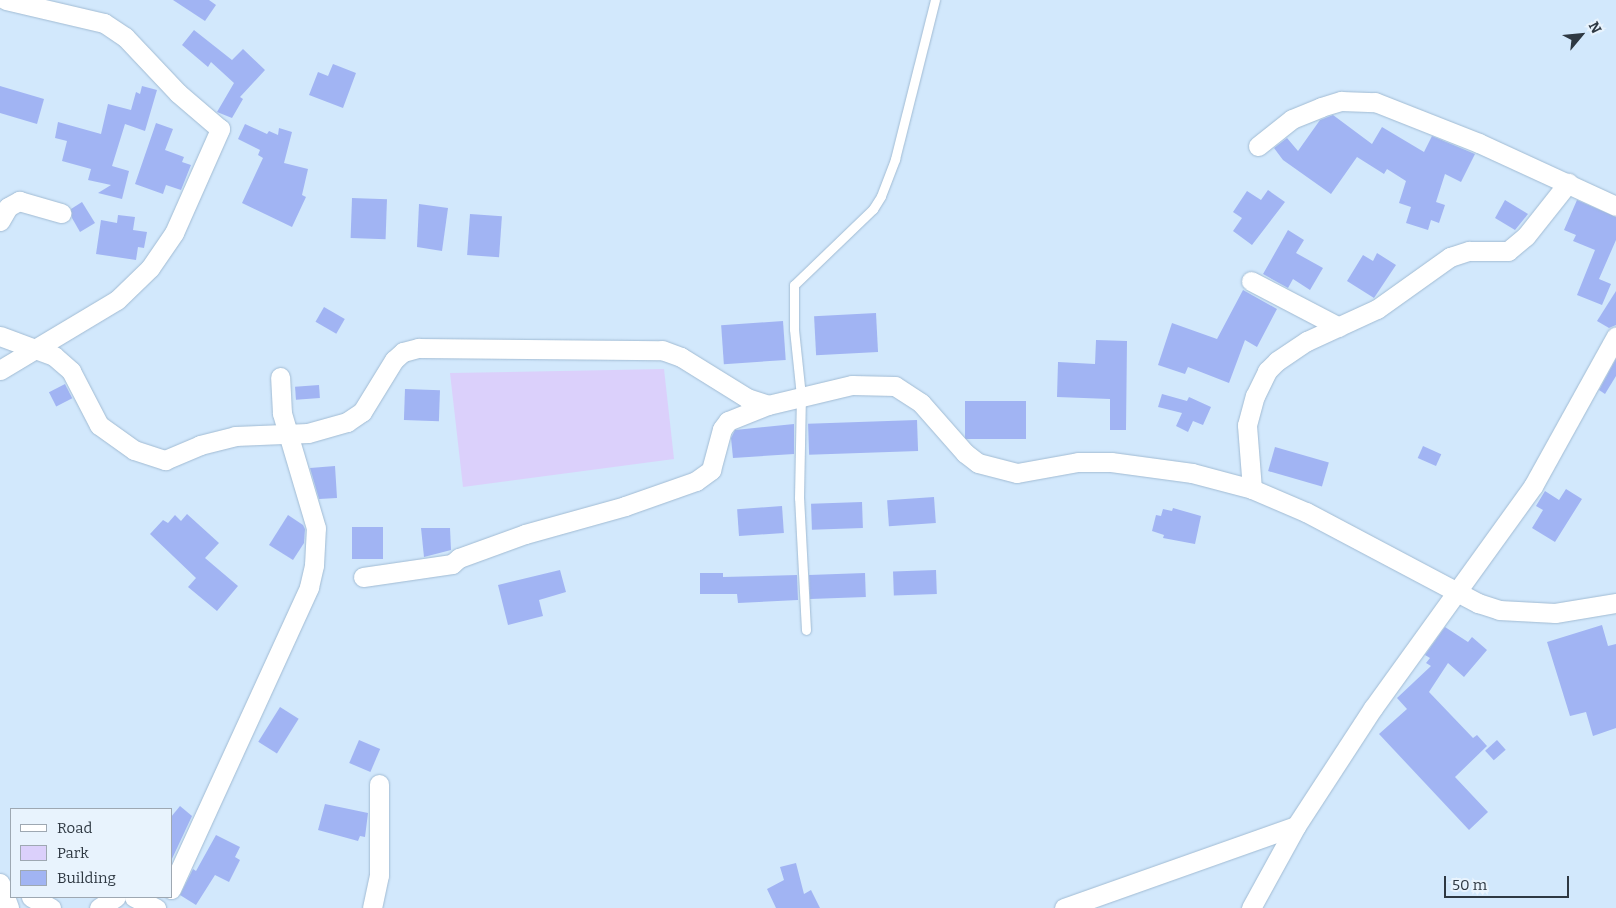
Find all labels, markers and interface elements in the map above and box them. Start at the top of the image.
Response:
north arrow [1556,10,1606,60]
text: N [1585,19,1605,36]
legend [10,808,172,898]
text: Road [57,819,92,837]
text: Park [57,844,89,862]
scale bar [1446,866,1571,898]
text: Building [57,869,116,887]
text: 50 m [1452,876,1487,894]

